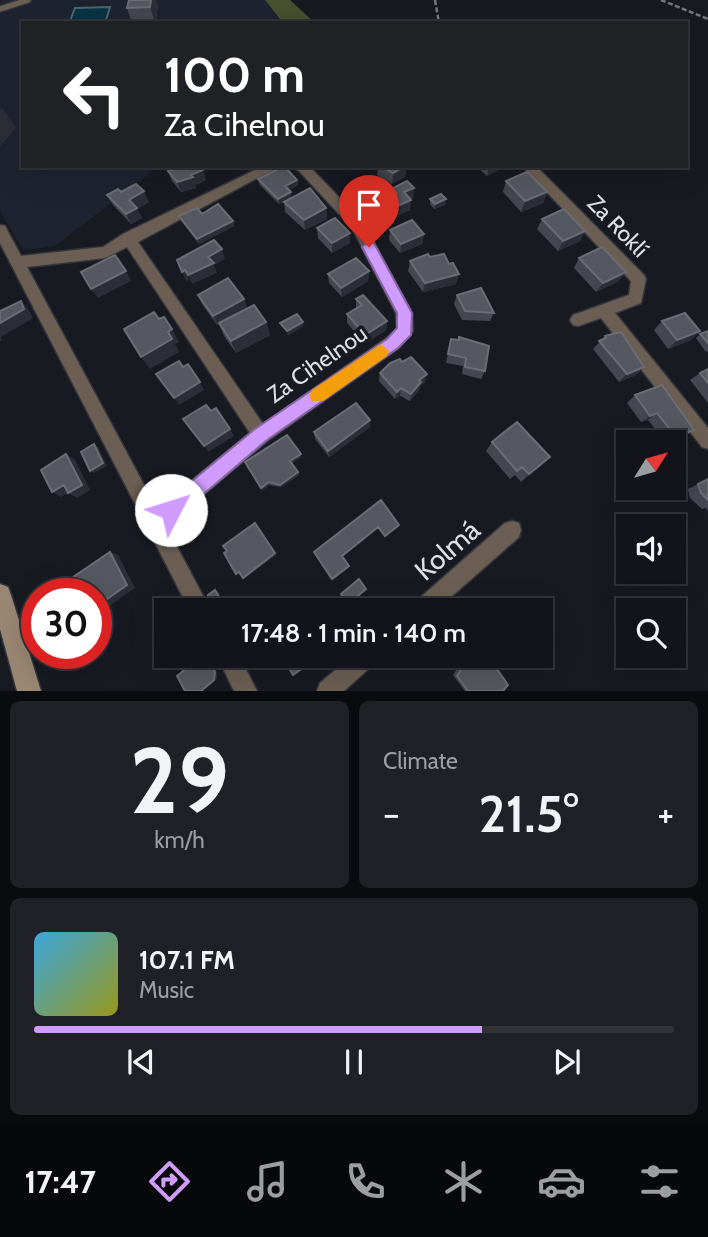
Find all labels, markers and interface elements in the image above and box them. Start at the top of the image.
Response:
text: 100 m [164,45,305,104]
icon: left [49,49,140,140]
text: Za Cihelnou [164,105,325,144]
pin [339,175,399,247]
icon: arrive [350,186,388,224]
street label: Za Roklí [582,189,654,263]
street label: Za Cihelnou [262,319,372,409]
north arrow [616,430,686,500]
map controls [616,430,686,668]
position arrow [134,473,208,547]
street label: Kolmá [408,512,487,587]
button: sound [616,514,686,584]
speed limit sign: 30 [21,578,112,669]
button: search [616,598,686,668]
text: 17:48 · 1 min · 140 m [241,617,466,649]
text: 29 [130,725,229,836]
text: Climate [383,747,458,775]
text: 21.5° [478,782,579,845]
text: − [383,790,400,837]
text: + [657,790,674,837]
text: km/h [154,826,205,854]
text: 107.1 FM [139,944,235,976]
text: Music [139,976,194,1004]
icon: previous [122,1043,160,1081]
icon: pause [335,1043,373,1081]
icon: next [548,1043,586,1081]
icon: directions [145,1157,194,1206]
icon: music [243,1157,292,1206]
icon: phone [341,1157,390,1206]
icon: climate [439,1157,488,1206]
icon: car [537,1157,586,1206]
icon: filters [635,1157,684,1206]
text: 17:47 [24,1162,96,1201]

